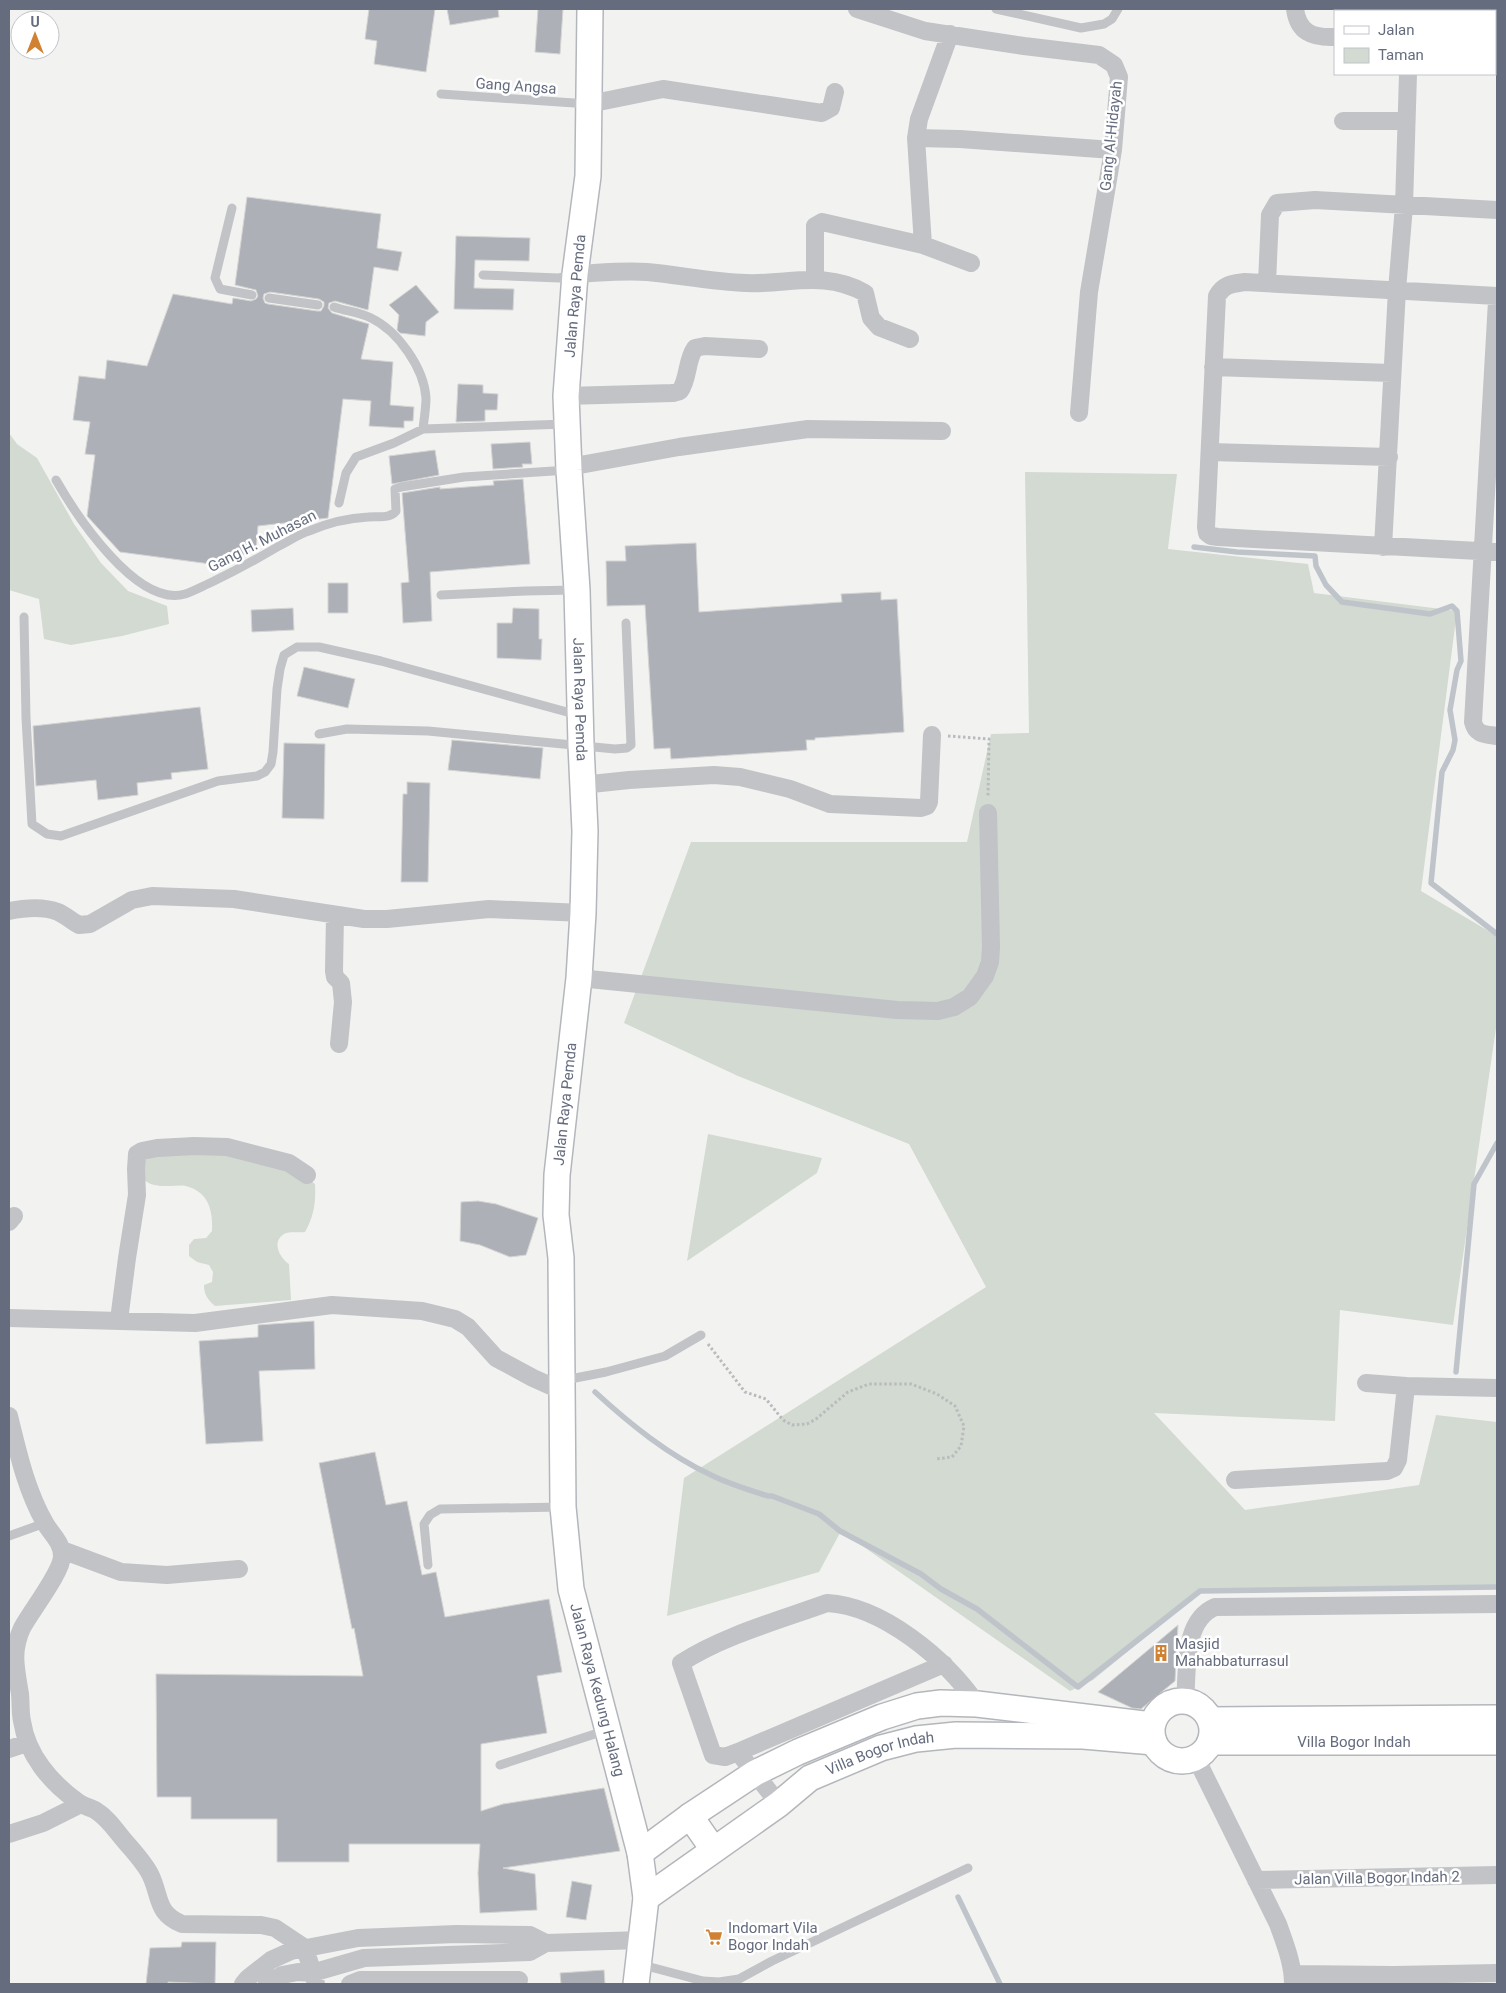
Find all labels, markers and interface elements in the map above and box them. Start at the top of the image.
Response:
north arrow [10,10,60,60]
legend [1334,10,1496,75]
text: U [30,14,40,30]
text: Jalan [1378,21,1415,39]
text: Taman [1378,46,1424,64]
street label: Gang Angsa [475,74,557,98]
street label: Gang Al-Hidayah [1096,80,1126,192]
street label: Jalan Raya Pemda [561,234,589,358]
street label: Gang H. Muhasan [205,506,319,576]
street label: Jalan Raya Pemda [569,637,591,762]
street label: Jalan Raya Pemda [550,1042,580,1166]
street label: Jalan Raya Kedung Halang [566,1601,629,1778]
place label: Masjid Mahabbaturrasul [1175,1635,1289,1670]
building icon: Masjid Mahabbaturrasul [1151,1643,1171,1663]
street label: Villa Bogor Indah [823,1728,935,1779]
street label: Villa Bogor Indah [1297,1733,1411,1751]
street label: Jalan Villa Bogor Indah 2 [1294,1868,1460,1888]
place label: Indomart Vila Bogor Indah [728,1919,818,1954]
supermarket icon: Indomart Vila Bogor Indah [704,1927,724,1947]

